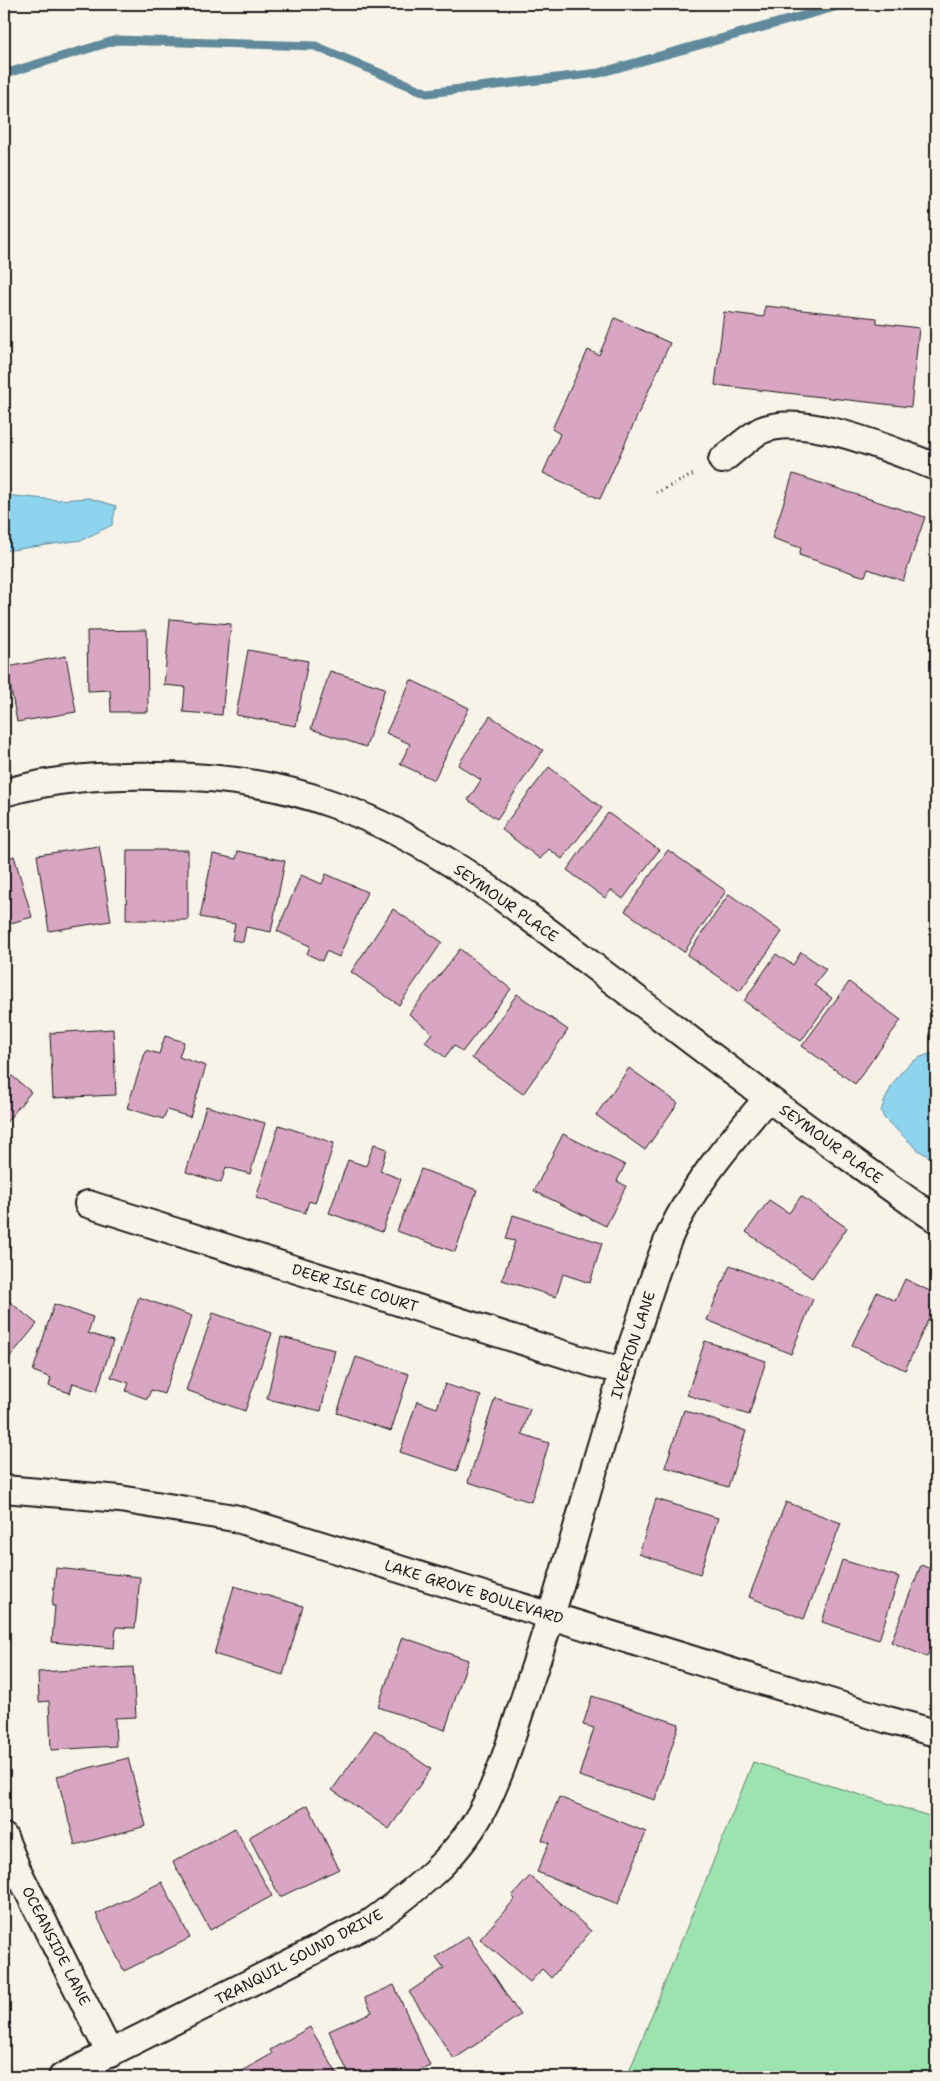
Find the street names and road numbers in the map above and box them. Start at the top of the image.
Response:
street label: SEYMOUR PLACE [450,859,562,947]
street label: SEYMOUR PLACE [775,1100,887,1188]
street label: DEER ISLE COURT [289,1259,421,1317]
street label: IVERTON LANE [606,1288,660,1402]
street label: LAKE GROVE BOULEVARD [382,1555,566,1629]
street label: OCEANSIDE LANE [17,1883,95,2009]
street label: TRANQUIL SOUND DRIVE [212,1904,386,2010]

